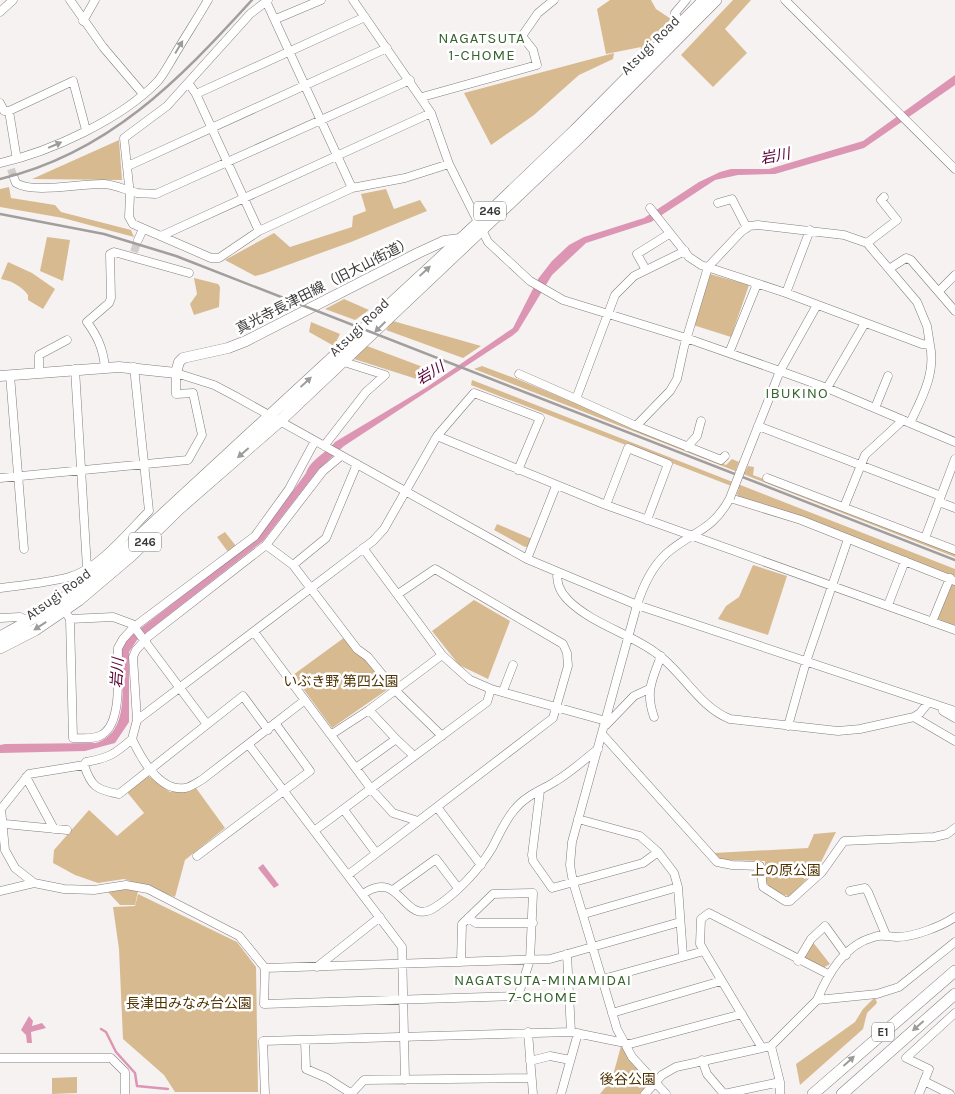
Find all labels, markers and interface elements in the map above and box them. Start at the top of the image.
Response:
street label: Atsugi Road [617,12,684,79]
district label: NAGATSUTA 1-CHOME [438,29,526,64]
one-way arrow [175,40,184,53]
one-way arrow [48,140,62,148]
water label: 岩川 [759,144,793,168]
road number: 246 [474,202,506,220]
street label: 真光寺長津田線（旧大山街道） [233,233,415,338]
one-way arrow [418,265,430,277]
street label: Atsugi Road [326,295,393,360]
one-way arrow [374,321,386,333]
water label: 岩川 [413,357,449,388]
one-way arrow [300,376,312,388]
district label: IBUKINO [765,384,829,402]
one-way arrow [237,448,250,459]
road number: 246 [129,532,161,552]
street label: Atsugi Road [22,565,94,624]
one-way arrow [33,621,46,631]
water label: 岩川 [107,655,127,689]
park label: いぶき野 第四公園 [283,673,399,690]
park label: 上の原公園 [751,862,821,879]
district label: NAGATSUTA-MINAMIDAI 7-CHOME [454,971,632,1006]
park label: 長津田みなみ台公園 [126,995,252,1012]
one-way arrow [912,1021,925,1032]
road number: E1 [872,1022,894,1042]
one-way arrow [843,1056,856,1067]
park label: 後谷公園 [600,1071,656,1088]

